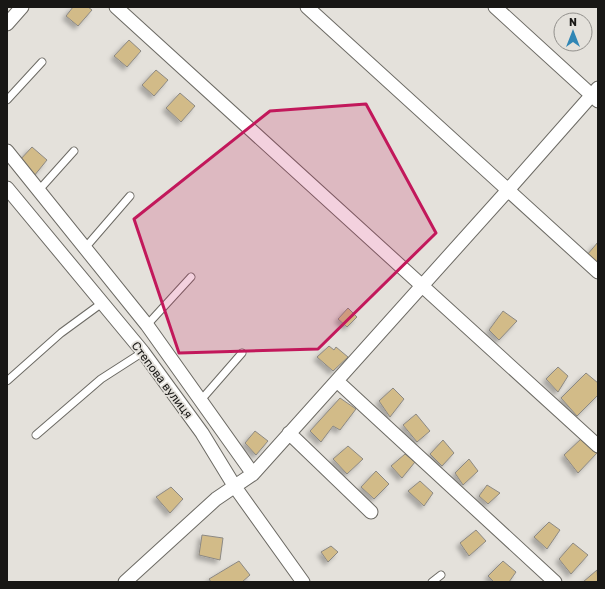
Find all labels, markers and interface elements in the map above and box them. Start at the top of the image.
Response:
north arrow [553,12,593,52]
text: N [569,16,577,29]
street label: Степова вулиця [129,339,195,421]

